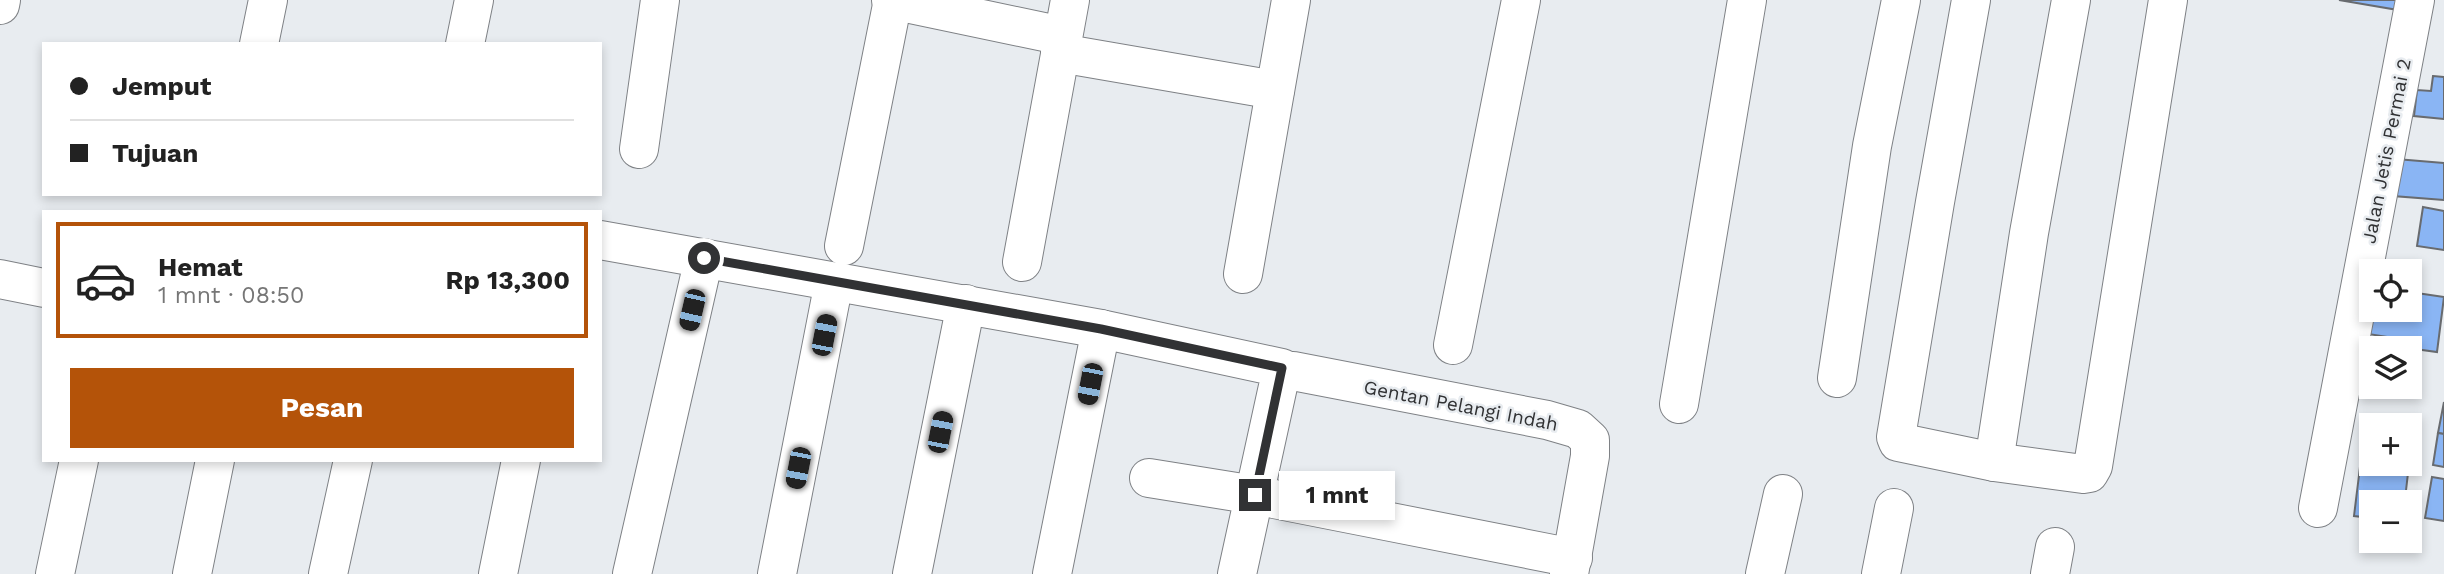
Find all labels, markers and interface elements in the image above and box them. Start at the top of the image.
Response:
street label: Jalan Jetis Permai 2 [2357,57,2416,246]
text: Jemput [112,71,211,101]
text: Tujuan [112,138,198,168]
route start [688,242,720,274]
icon: car [74,249,137,312]
text: Hemat [158,252,243,282]
map controls [2359,259,2422,553]
button: locate [2359,259,2422,322]
text: Rp 13,300 [446,265,570,295]
text: 1 mnt · 08:50 [158,282,304,309]
car [678,287,707,333]
car [810,312,839,358]
button: layers [2359,336,2422,399]
car [1076,361,1105,407]
button: Pesan [70,368,574,448]
street label: Gentan Pelangi Indah [1362,375,1560,436]
car [926,409,955,455]
button: + [2359,413,2422,476]
car [784,445,813,491]
callout: 1 mnt [1280,470,1395,520]
route end [1239,479,1271,511]
text: 1 mnt [1306,482,1368,509]
button: − [2359,490,2422,553]

